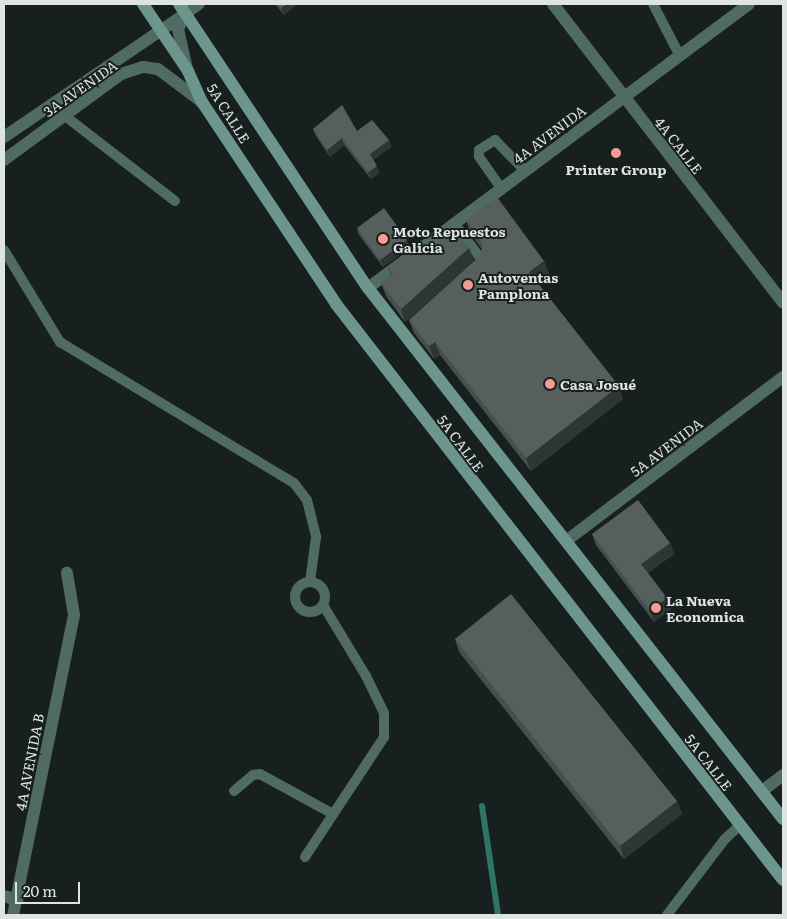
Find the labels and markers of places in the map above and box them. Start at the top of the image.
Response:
marker: Printer Group [610,147,622,159]
place label: Printer Group [566,161,666,177]
place label: Moto Repuestos Galicia [393,223,506,256]
marker: Moto Repuestos Galicia [377,233,389,245]
place label: Autoventas Pamplona [478,269,558,302]
marker: Autoventas Pamplona [462,279,474,291]
place label: Casa Josué [560,376,636,392]
marker: Casa Josué [544,378,556,390]
place label: La Nueva Economica [666,592,744,624]
marker: La Nueva Economica [650,602,662,614]

